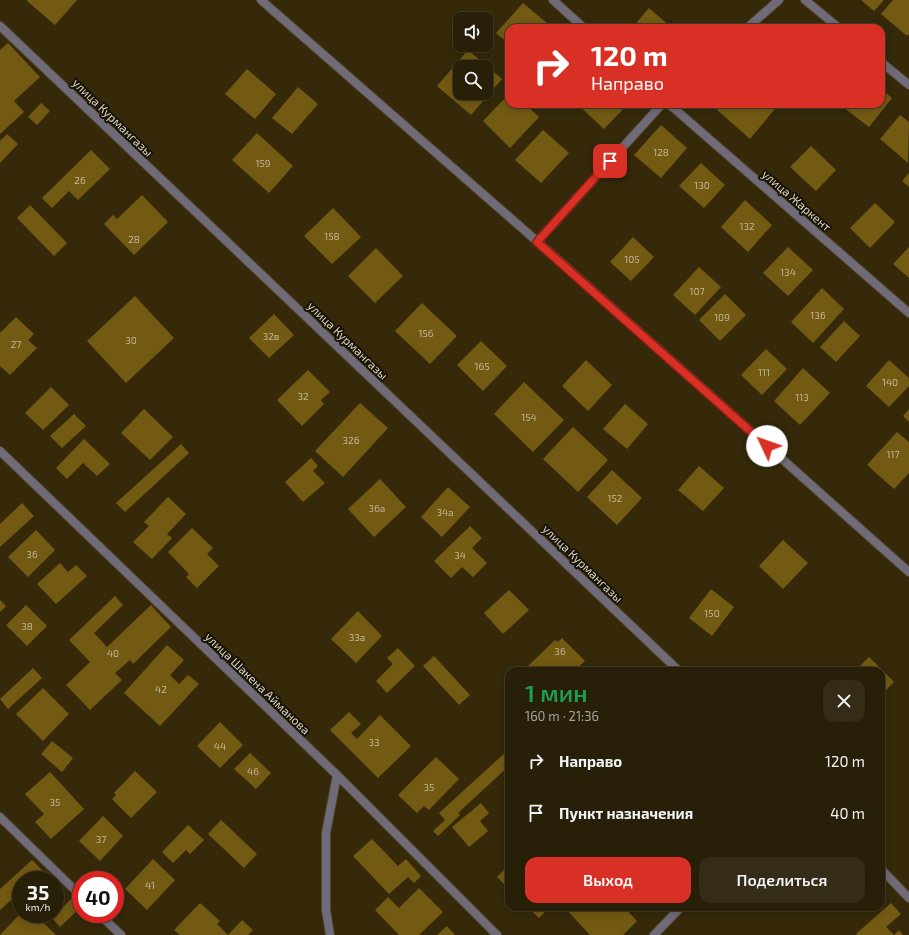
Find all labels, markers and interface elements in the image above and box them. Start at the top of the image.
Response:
map controls [453,12,493,100]
button: sound [453,12,493,52]
text: 120 m [591,38,668,72]
icon: right [525,40,577,92]
button: search [453,60,493,100]
text: Направо [591,72,664,94]
street label: улица Курмангазы [69,75,156,160]
pin [593,144,627,178]
house number: 128 [653,146,669,158]
icon: arrive [599,150,621,172]
house number: 159 [255,157,271,169]
street label: улица Жаркент [759,166,834,234]
house number: 26 [74,174,86,186]
house number: 130 [694,179,710,191]
house number: 132 [739,220,755,232]
house number: 158 [324,230,340,242]
house number: 28 [128,233,140,245]
house number: 105 [624,253,640,265]
house number: 134 [780,266,796,278]
house number: 107 [689,285,705,297]
street label: улица Курмангазы [304,298,391,383]
house number: 136 [810,309,826,321]
house number: 109 [714,311,730,323]
house number: 156 [418,327,434,339]
house number: 32в [263,330,279,342]
house number: 30 [125,334,137,346]
house number: 27 [11,338,21,350]
house number: 165 [474,360,490,372]
house number: 111 [758,366,770,378]
house number: 140 [882,376,898,388]
house number: 32 [297,390,309,402]
house number: 113 [795,391,809,403]
house number: 154 [521,411,537,423]
position arrow [746,425,788,467]
house number: 32б [343,434,360,446]
house number: 117 [886,448,900,460]
house number: 152 [608,492,623,504]
house number: 36а [369,502,385,514]
house number: 34а [436,506,454,518]
street label: улица Курмангазы [539,521,626,606]
house number: 36 [26,548,38,560]
house number: 34 [454,549,466,561]
house number: 150 [704,607,720,619]
house number: 38 [21,620,33,632]
street label: улица Шакена Айманова [202,629,313,738]
house number: 33а [349,631,365,643]
house number: 36 [554,645,566,657]
house number: 40 [107,647,119,659]
text: 1 мин [525,678,587,707]
button: close [823,680,865,722]
house number: 42 [155,683,167,695]
text: 160 m · 21:36 [525,708,599,724]
house number: 33 [368,736,380,748]
house number: 44 [214,740,226,752]
icon: right [525,750,547,772]
text: Направо [559,752,622,770]
text: 120 m [825,752,865,770]
house number: 46 [247,765,259,777]
house number: 35 [424,781,434,793]
house number: 35 [50,796,60,808]
icon: arrive [525,802,547,824]
text: Пункт назначения [559,804,693,822]
text: 40 m [830,804,865,822]
house number: 37 [96,833,106,845]
button: Выход [525,857,691,903]
button: Поделиться [699,857,865,903]
speed limit sign: 40 [72,871,124,923]
house number: 41 [145,879,155,891]
text: 35 [27,880,49,904]
text: km/h [26,901,50,913]

